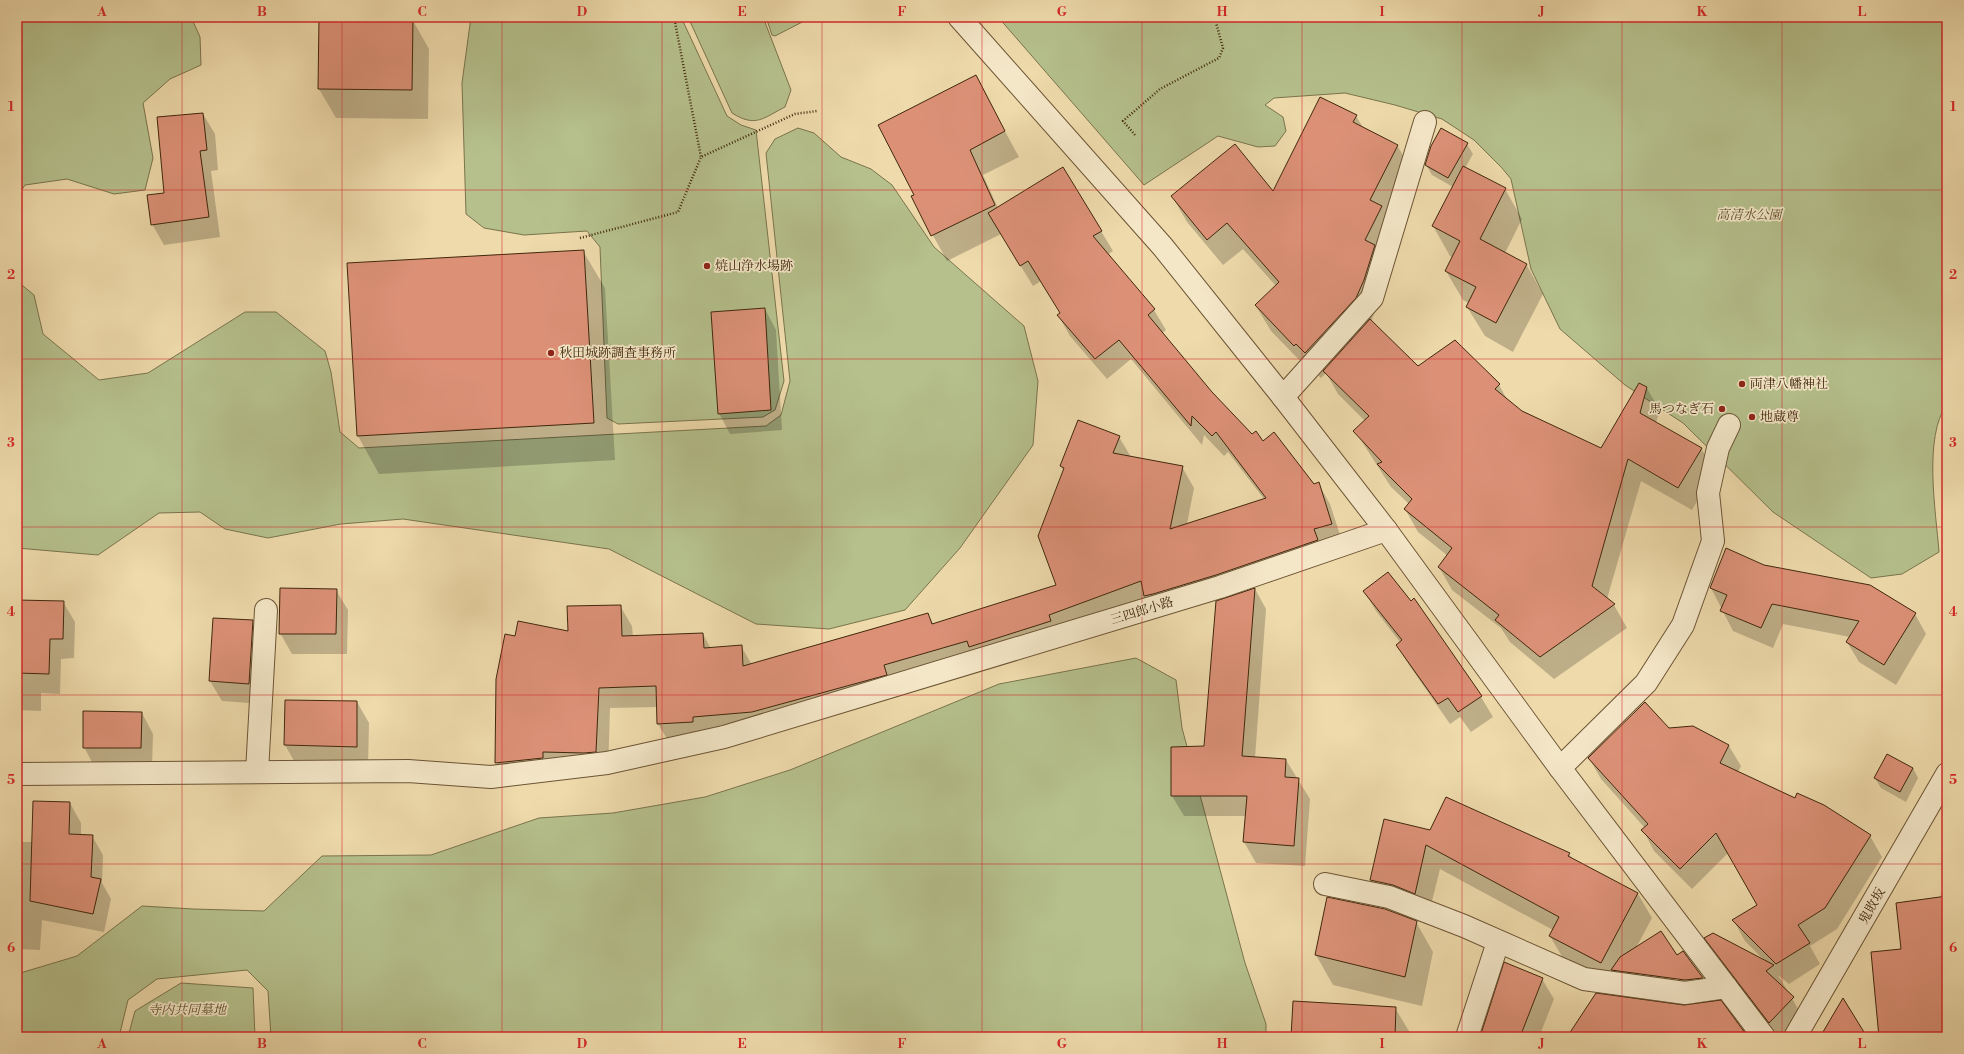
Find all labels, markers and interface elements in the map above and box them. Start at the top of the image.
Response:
text: A [96,4,107,20]
text: B [257,4,267,20]
text: C [417,4,427,20]
text: D [577,4,587,20]
text: E [737,4,747,20]
text: F [897,4,907,20]
text: G [1057,4,1068,20]
text: H [1217,4,1228,20]
text: I [1379,4,1385,20]
text: J [1537,4,1545,20]
text: K [1697,4,1708,20]
text: L [1858,4,1867,20]
text: 1 [8,99,15,115]
text: 1 [1950,99,1957,115]
park label: 高清水公園 [1716,207,1783,223]
place label: 焼山浄水場跡 [715,258,793,274]
marker: 焼山浄水場跡 [702,261,712,271]
text: 2 [7,267,15,283]
text: 2 [1949,267,1957,283]
place label: 秋田城跡調査事務所 [559,345,676,361]
marker: 秋田城跡調査事務所 [546,348,556,358]
place label: 両津八幡神社 [1750,376,1828,392]
marker: 両津八幡神社 [1737,379,1747,389]
place label: 馬つなぎ石 [1649,401,1714,417]
marker: 馬つなぎ石 [1717,404,1727,414]
place label: 地蔵尊 [1760,409,1799,425]
marker: 地蔵尊 [1747,412,1757,422]
text: 3 [7,435,15,451]
text: 3 [1949,435,1957,451]
street label: 三四郎小路 [1109,594,1175,628]
text: 4 [7,604,16,620]
text: 4 [1949,604,1958,620]
text: 5 [7,772,15,788]
text: 5 [1949,772,1957,788]
street label: 鬼敗坂 [1855,885,1889,927]
text: 6 [7,940,15,956]
text: 6 [1949,940,1957,956]
park label: 寺内共同墓地 [148,1002,228,1018]
text: A [96,1036,107,1052]
text: B [257,1036,267,1052]
text: C [417,1036,427,1052]
text: D [577,1036,587,1052]
text: E [737,1036,747,1052]
text: F [897,1036,907,1052]
text: G [1057,1036,1068,1052]
text: H [1217,1036,1228,1052]
text: I [1379,1036,1385,1052]
text: J [1537,1036,1545,1052]
text: K [1697,1036,1708,1052]
text: L [1858,1036,1867,1052]

